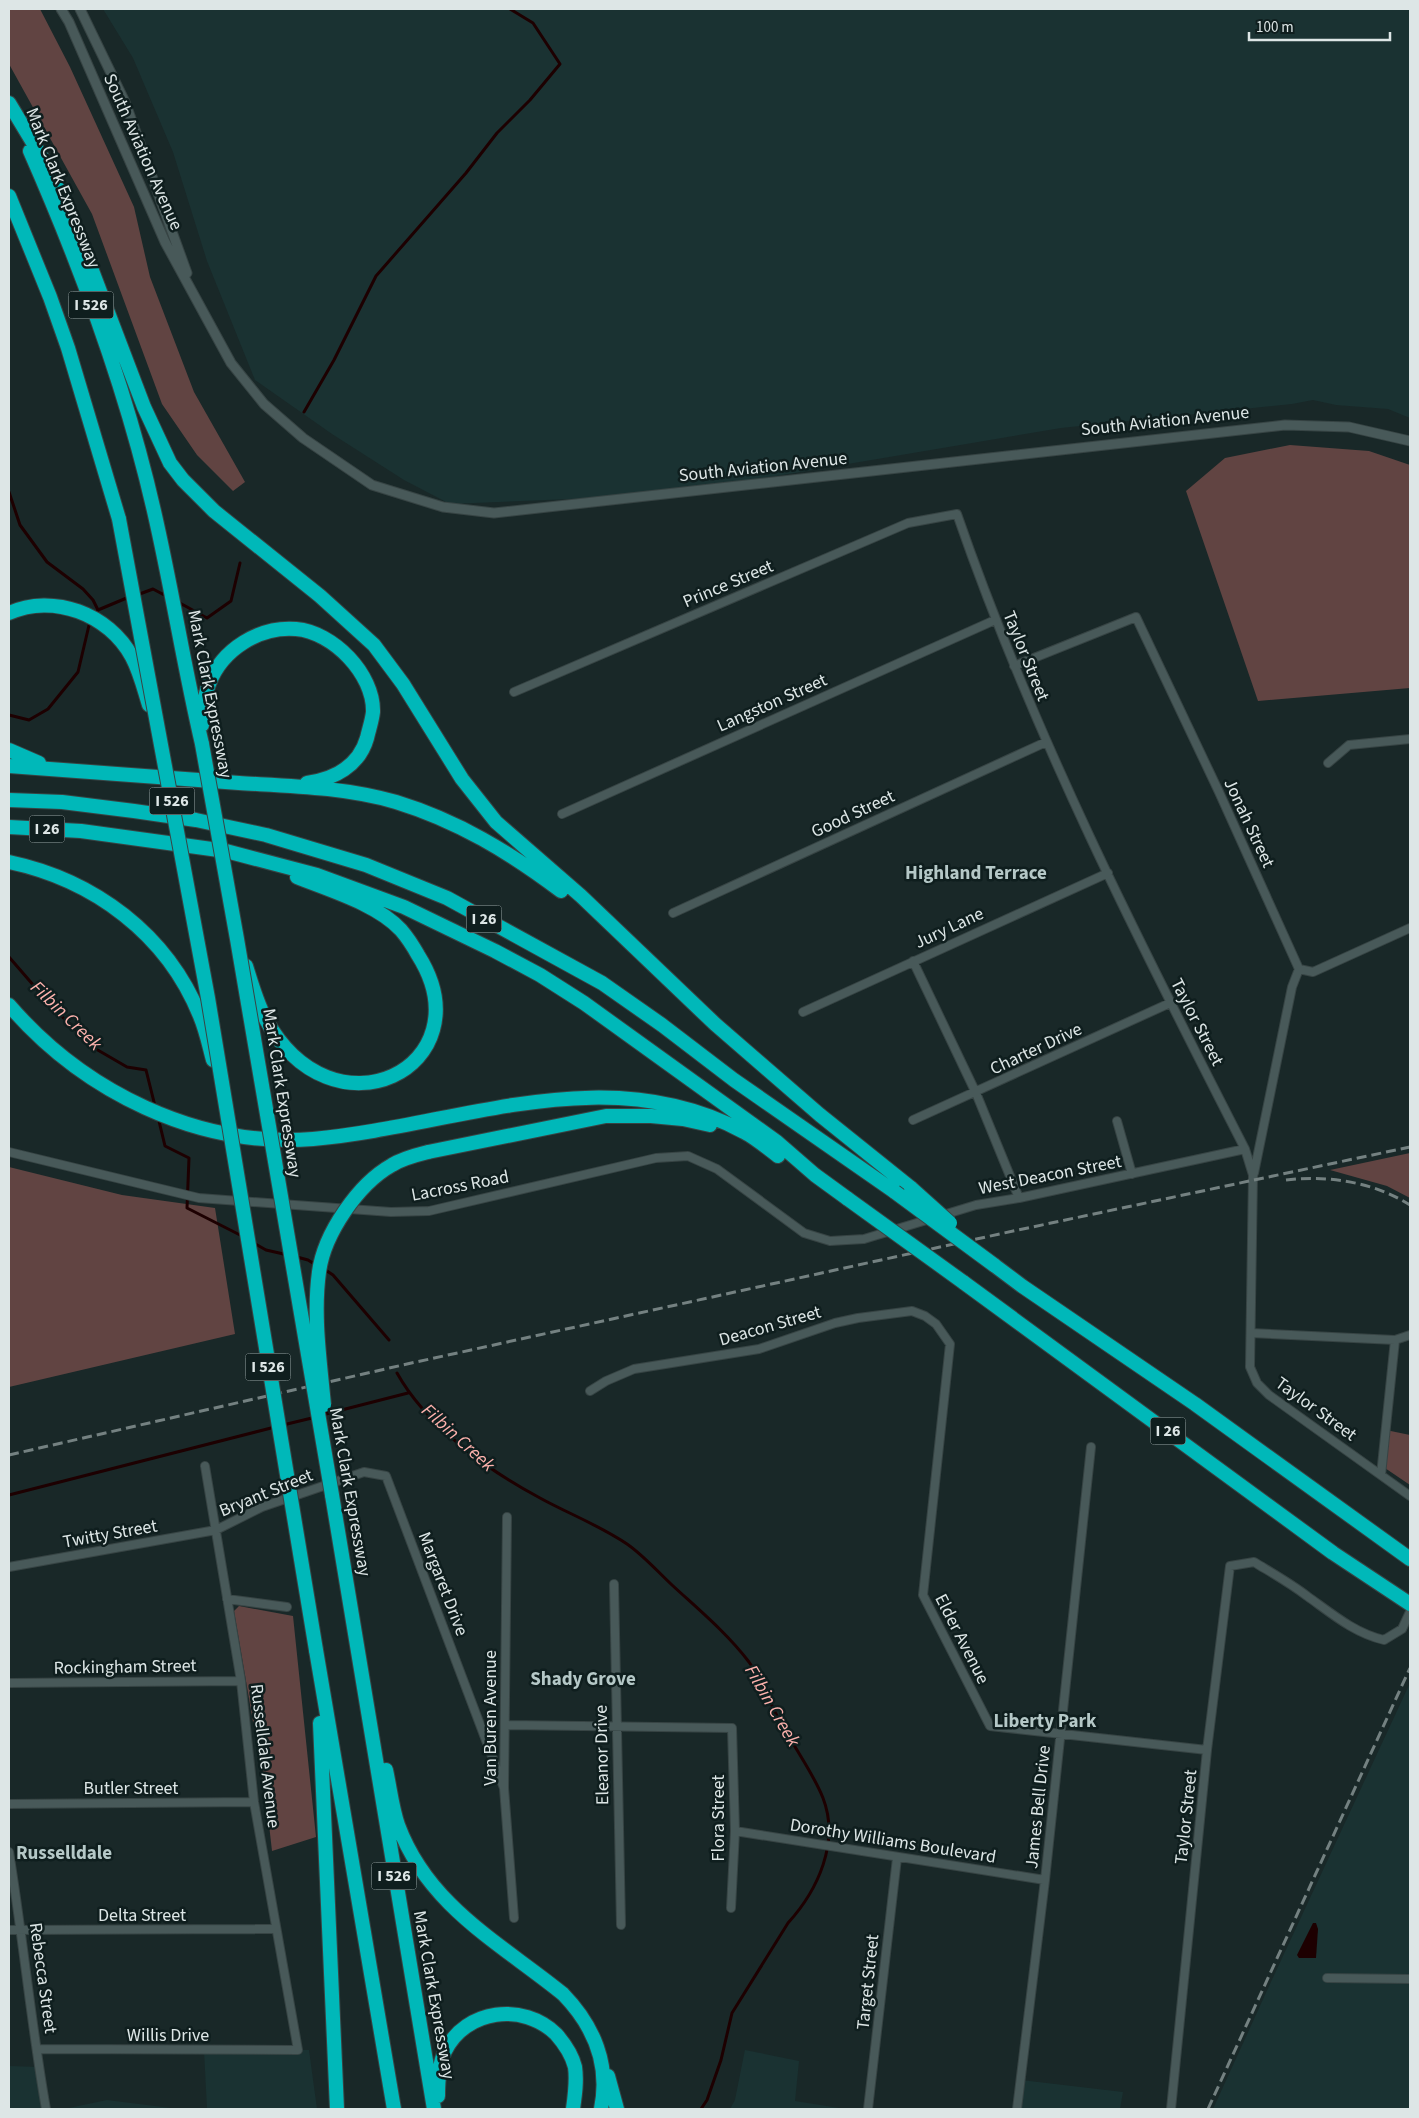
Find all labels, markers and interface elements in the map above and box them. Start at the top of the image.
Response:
scale bar [1249,10,1390,42]
text: 100 m [1256,17,1294,38]
street label: South Aviation Avenue [97,70,189,234]
street label: Mark Clark Expressway [19,104,107,272]
road number: I 526 [68,292,114,318]
street label: South Aviation Avenue [1080,400,1250,442]
street label: South Aviation Avenue [678,446,848,488]
street label: Prince Street [679,554,777,614]
street label: Taylor Street [997,607,1055,705]
street label: Mark Clark Expressway [181,608,239,781]
street label: Langston Street [713,668,831,738]
street label: Jonah Street [1217,774,1281,872]
street label: Good Street [807,784,899,844]
road number: I 526 [150,788,194,814]
road number: I 26 [30,816,64,842]
district label: Highland Terrace [905,860,1047,887]
street label: Jury Lane [910,901,988,955]
road number: I 26 [466,906,502,932]
street label: Taylor Street [1164,974,1230,1070]
water label: Filbin Creek [24,975,109,1058]
street label: Mark Clark Expressway [256,1007,308,1180]
street label: Charter Drive [986,1017,1086,1081]
street label: West Deacon Street [977,1149,1123,1201]
street label: Lacross Road [409,1164,511,1208]
street label: Deacon Street [716,1300,824,1352]
road number: I 526 [246,1354,290,1380]
street label: Taylor Street [1270,1371,1362,1447]
water label: Filbin Creek [415,1398,501,1479]
street label: Mark Clark Expressway [323,1406,377,1579]
road number: I 26 [1150,1418,1186,1444]
street label: Bryant Street [215,1463,317,1523]
street label: Twitty Street [61,1513,159,1555]
street label: Margaret Drive [412,1528,474,1640]
street label: Elder Avenue [929,1590,995,1689]
street label: Van Buren Avenue [478,1650,503,1786]
street label: Rockingham Street [53,1653,197,1681]
water label: Filbin Creek [738,1660,807,1753]
district label: Shady Grove [530,1666,636,1693]
street label: Russelldale Avenue [244,1683,286,1829]
street label: Eleanor Drive [589,1705,615,1805]
district label: Liberty Park [993,1708,1097,1735]
street label: James Bell Drive [1019,1744,1057,1870]
street label: Taylor Street [1169,1768,1203,1866]
street label: Flora Street [706,1775,731,1861]
street label: Butler Street [84,1776,178,1801]
street label: Dorothy Williams Boulevard [788,1812,998,1870]
district label: Russelldale [16,1840,112,1867]
road number: I 526 [372,1862,416,1890]
street label: Delta Street [98,1903,186,1928]
street label: Mark Clark Expressway [407,1909,461,2082]
street label: Rebecca Street [23,1921,63,2035]
street label: Target Street [851,1933,885,2031]
street label: Willis Drive [127,2023,209,2048]

